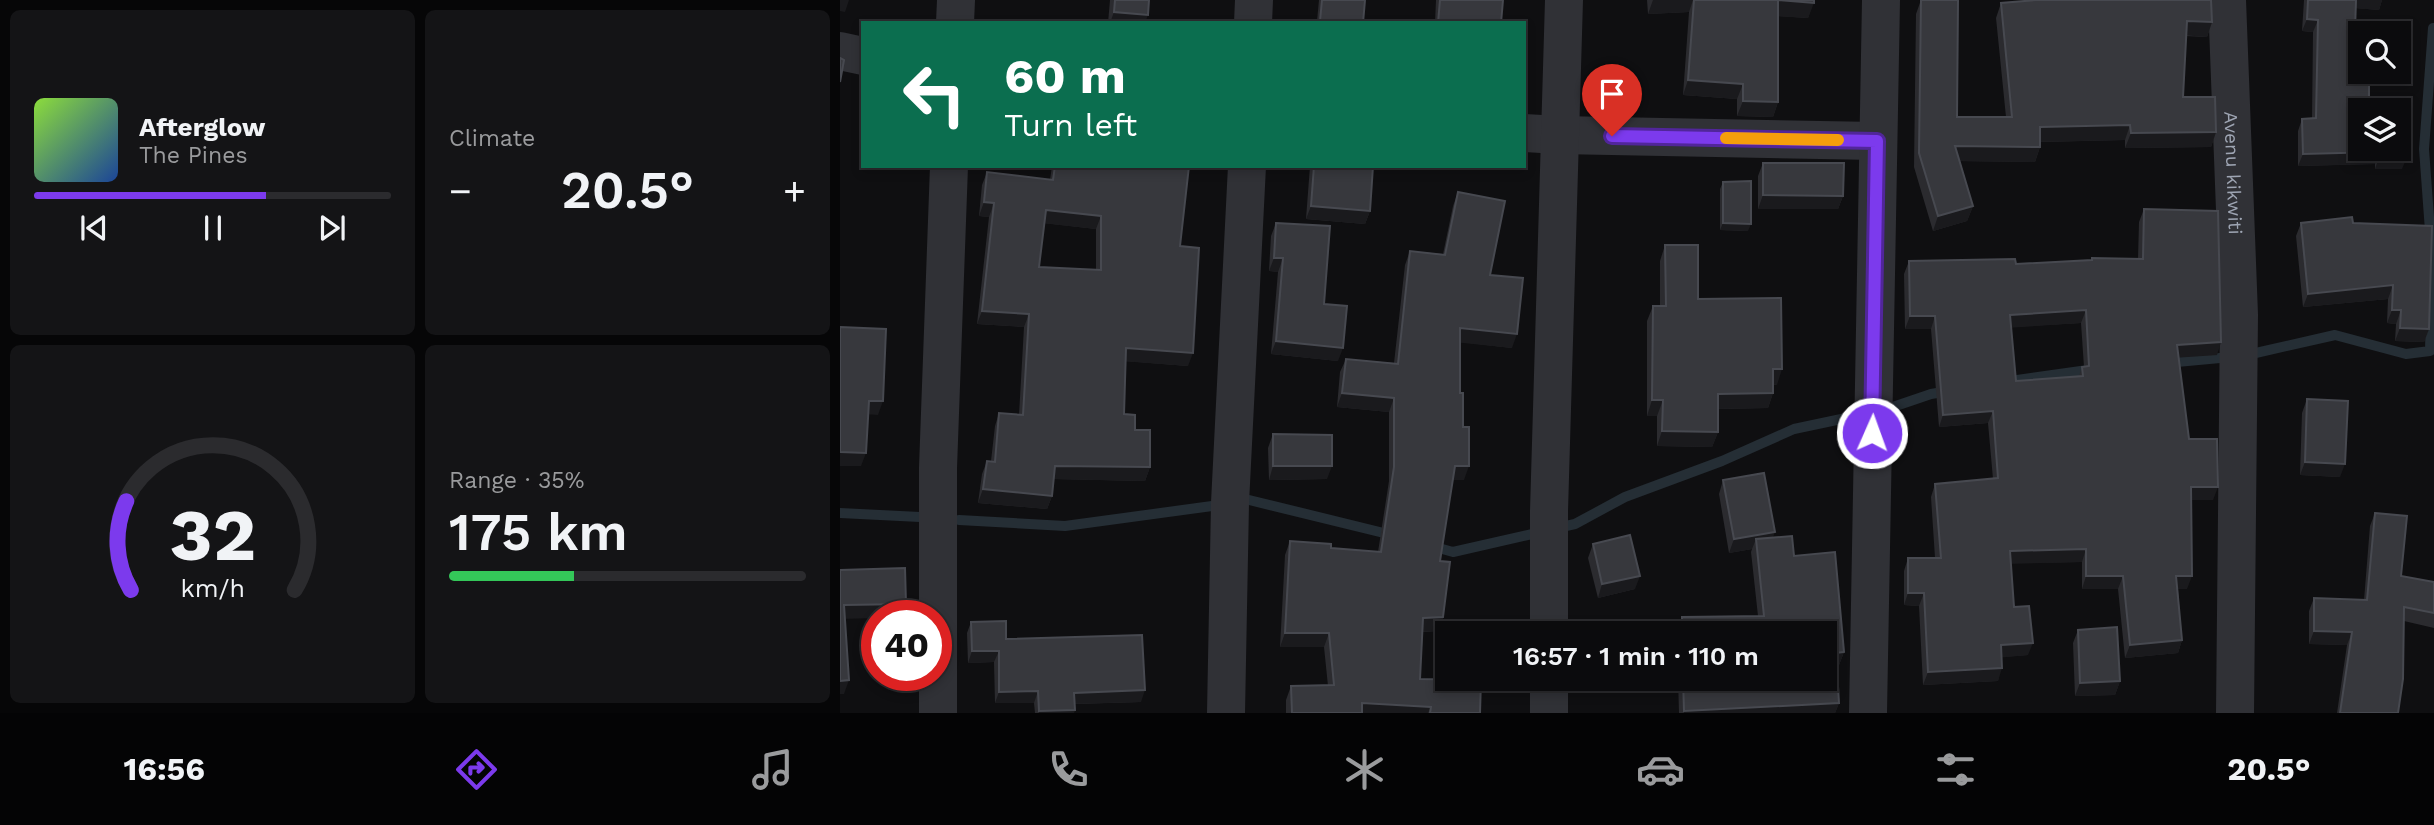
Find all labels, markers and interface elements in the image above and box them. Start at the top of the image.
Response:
map controls [2348,21,2411,161]
button: search [2348,21,2411,84]
text: 60 m [1004,47,1126,105]
icon: left [889,49,980,140]
pin [1582,64,1642,136]
icon: arrive [1593,75,1631,113]
button: layers [2348,98,2411,161]
text: Turn left [1004,106,1137,144]
street label: Avenu kikwiti [2219,111,2247,235]
text: Afterglow [139,112,265,142]
text: Climate [449,125,535,152]
text: The Pines [139,142,248,169]
text: 20.5° [561,160,694,221]
text: − [449,169,472,213]
text: + [783,169,806,213]
icon: previous [75,209,113,247]
icon: pause [194,209,232,247]
icon: next [313,209,351,247]
position arrow [1835,396,1909,470]
text: Range · 35% [449,467,584,494]
text: 32 [169,492,256,578]
text: 175 km [449,502,628,563]
text: km/h [180,574,245,603]
speed limit sign: 40 [861,600,952,691]
text: 16:57 · 1 min · 110 m [1513,641,1759,671]
icon: directions [452,745,501,794]
icon: music [748,745,797,794]
icon: phone [1044,745,1093,794]
icon: climate [1340,745,1389,794]
icon: car [1636,745,1685,794]
icon: filters [1931,745,1980,794]
text: 16:56 [123,750,205,788]
text: 20.5° [2227,750,2311,788]

